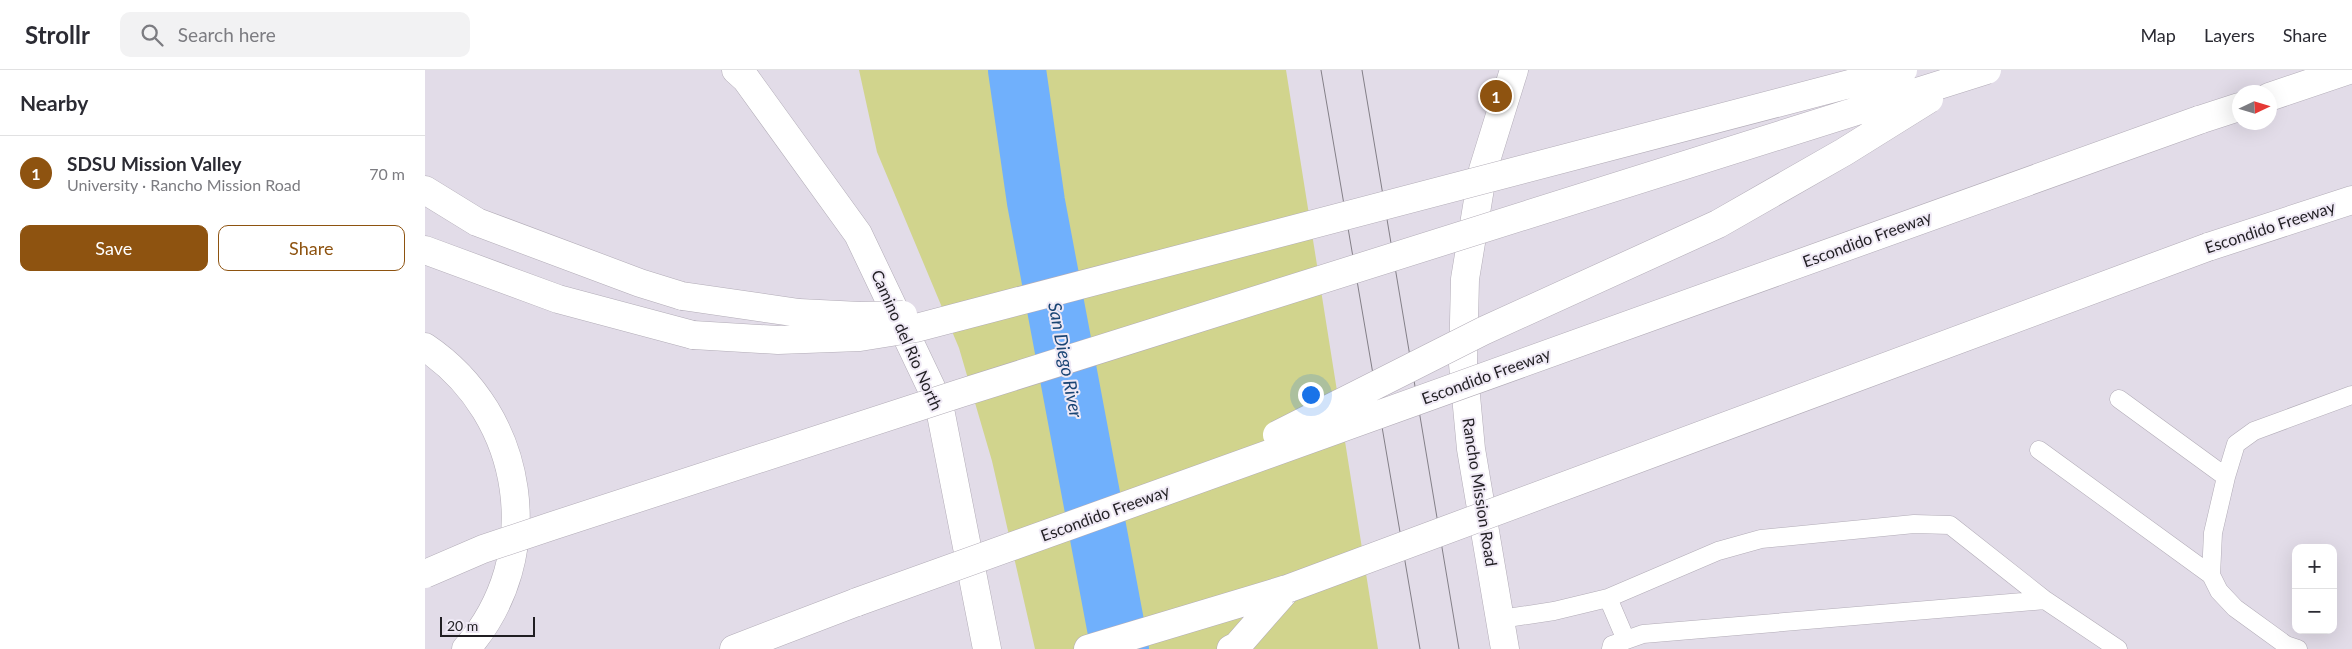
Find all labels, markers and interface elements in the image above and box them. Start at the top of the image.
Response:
search box [120,12,470,57]
text: Strollr [25,20,90,49]
icon: search [138,21,166,49]
text: Search here [178,23,276,46]
text: Map [2140,24,2176,46]
text: Layers [2204,24,2255,46]
text: Share [2283,24,2327,46]
pin: 1 [1480,77,1512,115]
north arrow [2232,85,2277,130]
text: Nearby [20,90,88,115]
text: SDSU Mission Valley [67,152,241,175]
text: 1 [31,164,41,183]
text: 70 m [369,164,405,183]
text: University · Rancho Mission Road [67,175,301,194]
street label: Escondido Freeway [2202,196,2338,257]
street label: Escondido Freeway [1800,206,1934,271]
button: Save [20,225,208,271]
button: Share [218,225,405,271]
street label: Camino del Rio North [868,267,947,413]
water label: San Diego River [1044,300,1088,420]
street label: Escondido Freeway [1419,343,1553,408]
your location [1298,382,1324,408]
street label: Rancho Mission Road [1459,416,1502,568]
street label: Escondido Freeway [1038,480,1172,545]
map controls [2292,544,2337,634]
button: + [2292,544,2337,589]
button: − [2292,589,2337,634]
scale bar [440,614,535,637]
text: 20 m [447,617,478,634]

